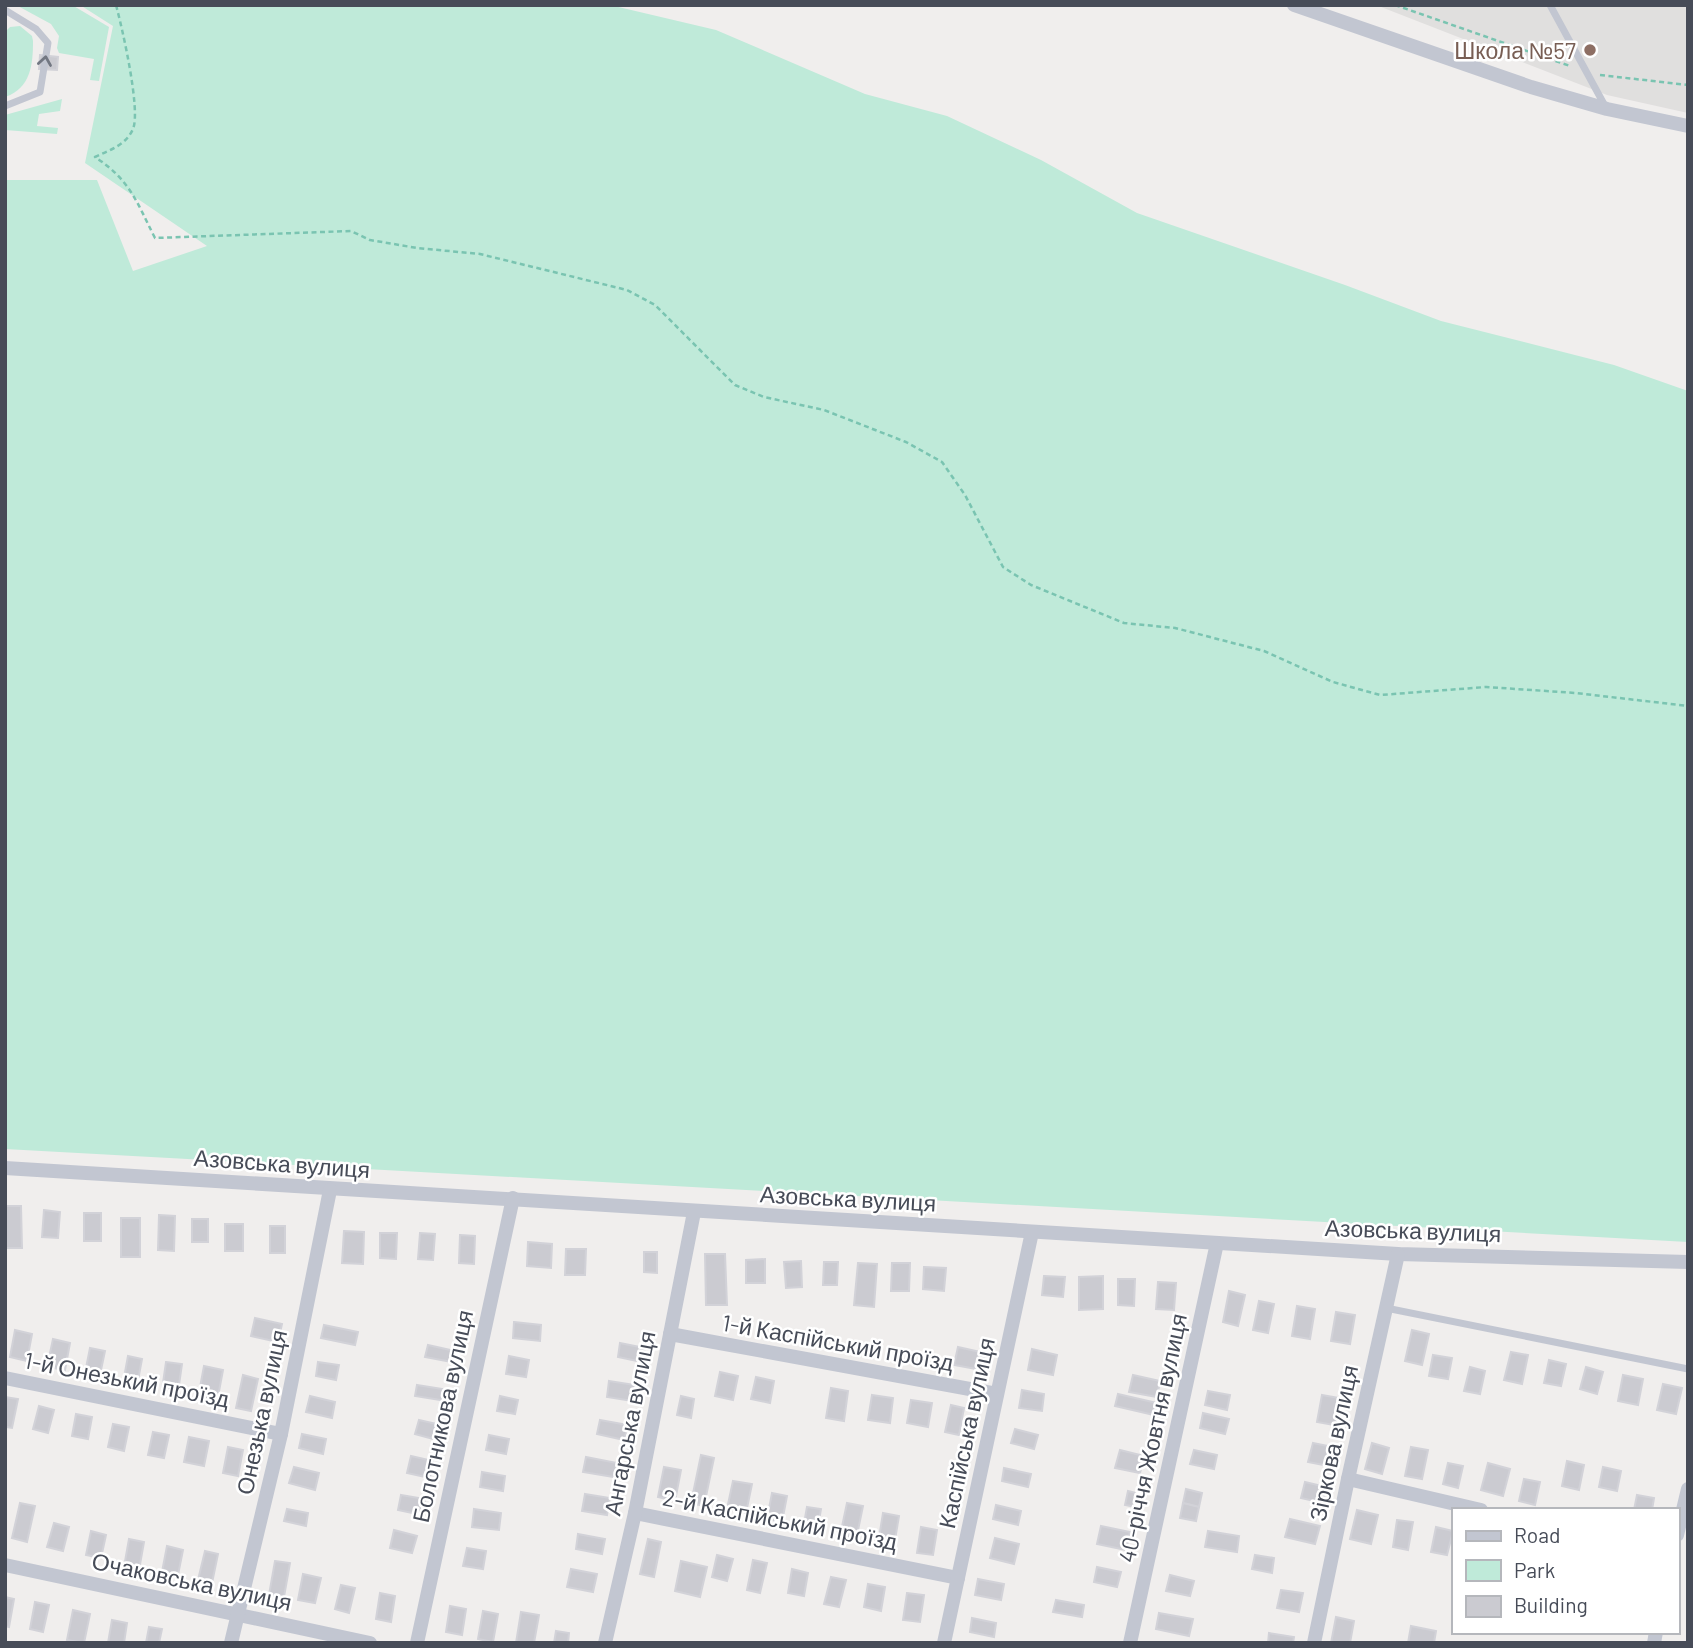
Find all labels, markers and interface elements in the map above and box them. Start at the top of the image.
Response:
place label: Школа №57 [1454,36,1576,64]
marker: Школа №57 [1582,42,1598,58]
one-way arrow [37,55,52,67]
street label: Азовська вулиця [193,1143,371,1183]
street label: Азовська вулиця [759,1179,937,1217]
street label: Азовська вулиця [1324,1213,1502,1247]
street label: Болотникова вулиця [406,1307,478,1525]
street label: 1-й Каспійський проїзд [720,1308,956,1376]
street label: 40-річчя Жовтня вулиця [1112,1311,1192,1565]
street label: Онезька вулиця [230,1327,292,1497]
street label: Ангарська вулиця [597,1328,661,1518]
street label: Каспійська вулиця [932,1335,1000,1531]
street label: 1-й Онезький проїзд [22,1345,232,1413]
street label: Зіркова вулиця [1303,1362,1363,1524]
street label: 2-й Каспійський проїзд [660,1482,900,1556]
legend [1452,1508,1679,1634]
text: Road [1514,1522,1560,1547]
street label: Очаковська вулиця [89,1546,295,1616]
text: Park [1514,1557,1555,1582]
text: Building [1514,1592,1588,1617]

